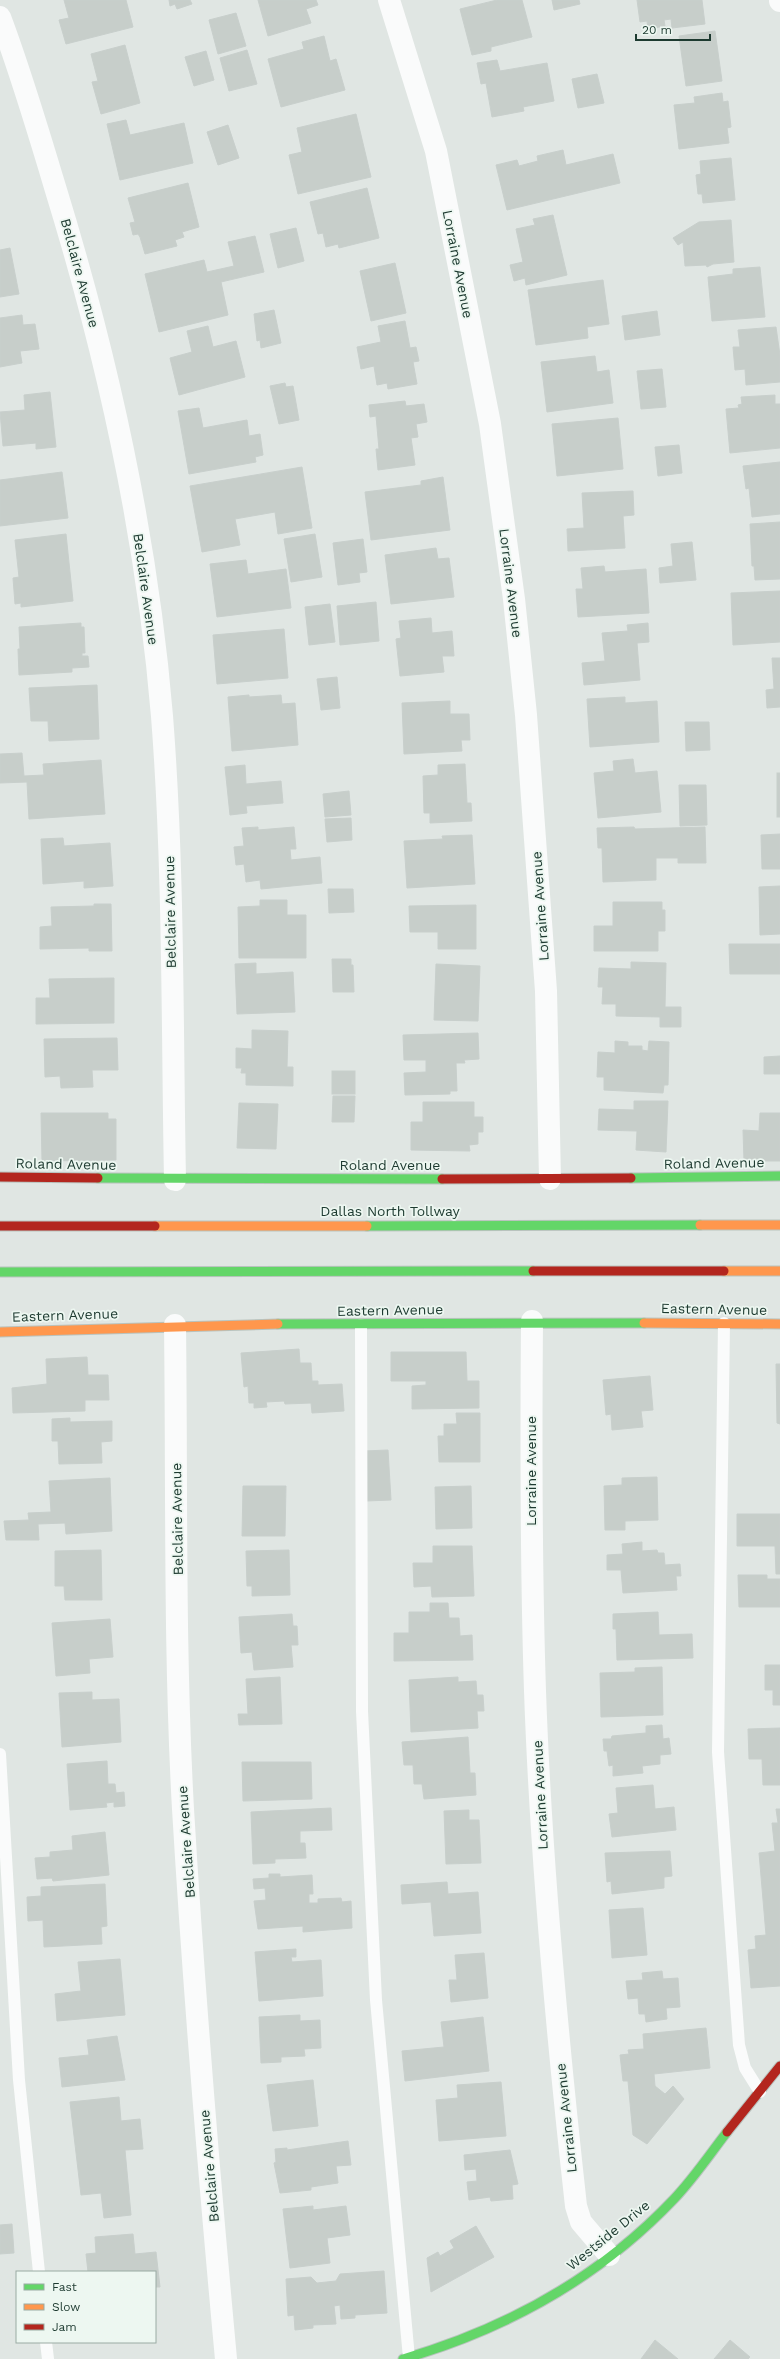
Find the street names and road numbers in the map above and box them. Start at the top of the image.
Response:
street label: Lorraine Avenue [440,209,476,319]
street label: Belclaire Avenue [58,217,102,329]
street label: Lorraine Avenue [496,527,526,639]
street label: Belclaire Avenue [130,532,162,646]
street label: Lorraine Avenue [528,851,552,961]
street label: Belclaire Avenue [161,856,179,968]
street label: Roland Avenue [663,1154,765,1172]
street label: Roland Avenue [15,1155,117,1173]
street label: Roland Avenue [340,1157,440,1173]
street label: Dallas North Tollway [320,1203,460,1219]
street label: Eastern Avenue [661,1300,767,1318]
street label: Eastern Avenue [337,1301,443,1319]
street label: Eastern Avenue [12,1305,118,1325]
street label: Lorraine Avenue [523,1416,539,1526]
street label: Belclaire Avenue [168,1463,186,1575]
street label: Lorraine Avenue [529,1740,551,1850]
street label: Belclaire Avenue [174,1785,198,1899]
street label: Lorraine Avenue [552,2063,580,2173]
street label: Belclaire Avenue [196,2109,222,2223]
street label: Westside Drive [563,2197,653,2273]

